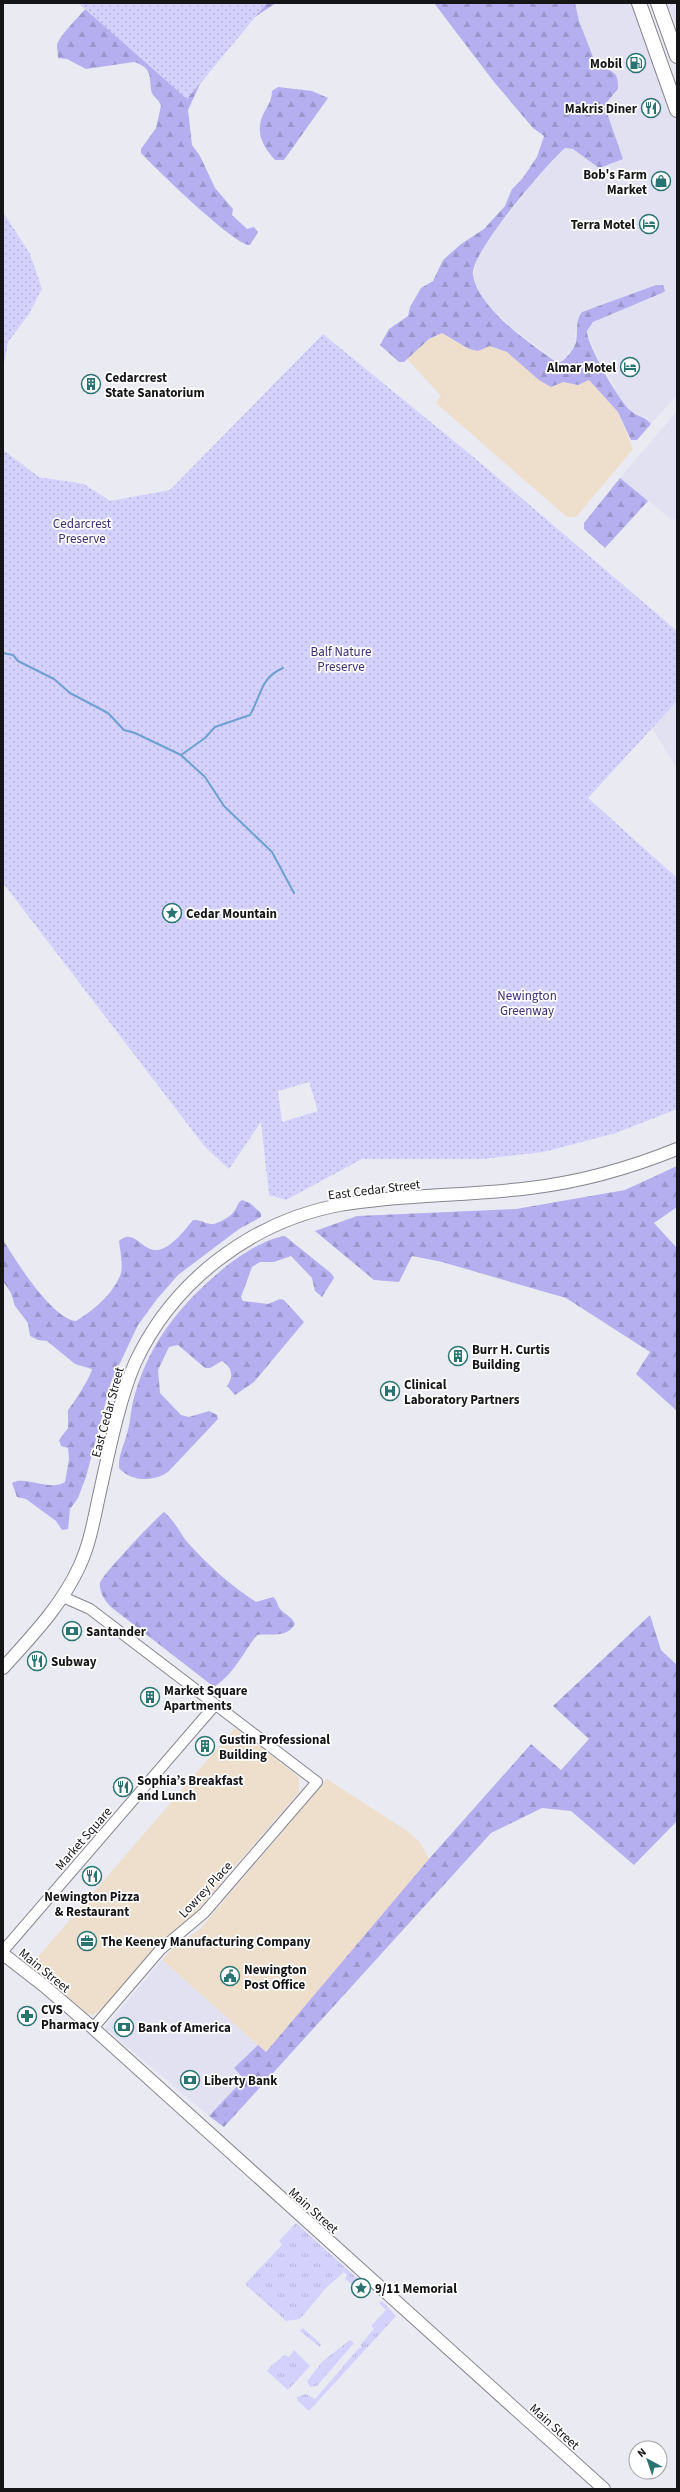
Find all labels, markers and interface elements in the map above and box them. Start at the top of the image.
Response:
fuel station icon: Mobil [625,52,647,74]
place label: Mobil [590,55,622,73]
restaurant icon: Makris Diner [640,97,662,119]
place label: Makris Diner [565,100,638,118]
place label: Bob's Farm Market [583,166,647,199]
shop icon: Bob's Farm Market [650,170,672,192]
hotel icon: Terra Motel [638,213,660,235]
place label: Terra Motel [571,216,635,234]
hotel icon: Almar Motel [619,356,641,378]
place label: Almar Motel [546,359,616,377]
place label: Cedarcrest State Sanatorium [105,369,205,402]
building icon: Cedarcrest State Sanatorium [80,373,102,395]
park label: Cedarcrest Preserve [53,515,112,548]
park label: Balf Nature Preserve [311,643,372,676]
place icon: Cedar Mountain [161,902,183,924]
place label: Cedar Mountain [186,905,277,923]
park label: Newington Greenway [497,987,557,1020]
street label: East Cedar Street [327,1175,422,1205]
place label: Burr H. Curtis Building [472,1341,550,1374]
building icon: Burr H. Curtis Building [447,1345,469,1367]
street label: East Cedar Street [87,1364,129,1459]
place label: Clinical Laboratory Partners [404,1376,520,1409]
hospital icon: Clinical Laboratory Partners [379,1380,401,1402]
bank icon: Santander [61,1620,83,1642]
place label: Santander [86,1623,147,1641]
restaurant icon: Subway [26,1650,48,1672]
place label: Subway [51,1653,97,1671]
place label: Market Square Apartments [163,1682,248,1715]
building icon: Market Square Apartments [139,1686,161,1708]
place label: Gustin Professional Building [219,1731,330,1764]
building icon: Gustin Professional Building [194,1735,216,1757]
place label: Sophia’s Breakfast and Lunch [137,1772,243,1805]
restaurant icon: Sophia’s Breakfast and Lunch [112,1776,134,1798]
street label: Market Square [51,1803,116,1874]
street label: Lowrey Place [175,1857,237,1922]
restaurant icon: Newington Pizza & Restaurant [81,1865,103,1887]
place label: Newington Pizza & Restaurant [44,1888,140,1921]
office icon: The Keeney Manufacturing Company [76,1930,98,1952]
place label: The Keeney Manufacturing Company [101,1933,311,1951]
street label: Main Street [15,1944,74,1997]
place label: Newington Post Office [244,1961,307,1994]
public building icon: Newington Post Office [219,1965,241,1987]
place label: CVS Pharmacy [41,2001,99,2034]
pharmacy icon: CVS Pharmacy [16,2005,38,2027]
bank icon: Bank of America [113,2016,135,2038]
place label: Bank of America [138,2019,231,2037]
bank icon: Liberty Bank [179,2069,201,2091]
place label: Liberty Bank [204,2072,278,2090]
street label: Main Street [284,2183,343,2238]
place icon: 9/11 Memorial [350,2277,372,2299]
place label: 9/11 Memorial [375,2280,457,2298]
street label: Main Street [525,2399,584,2454]
north arrow [628,2440,668,2480]
text: N [634,2445,650,2461]

